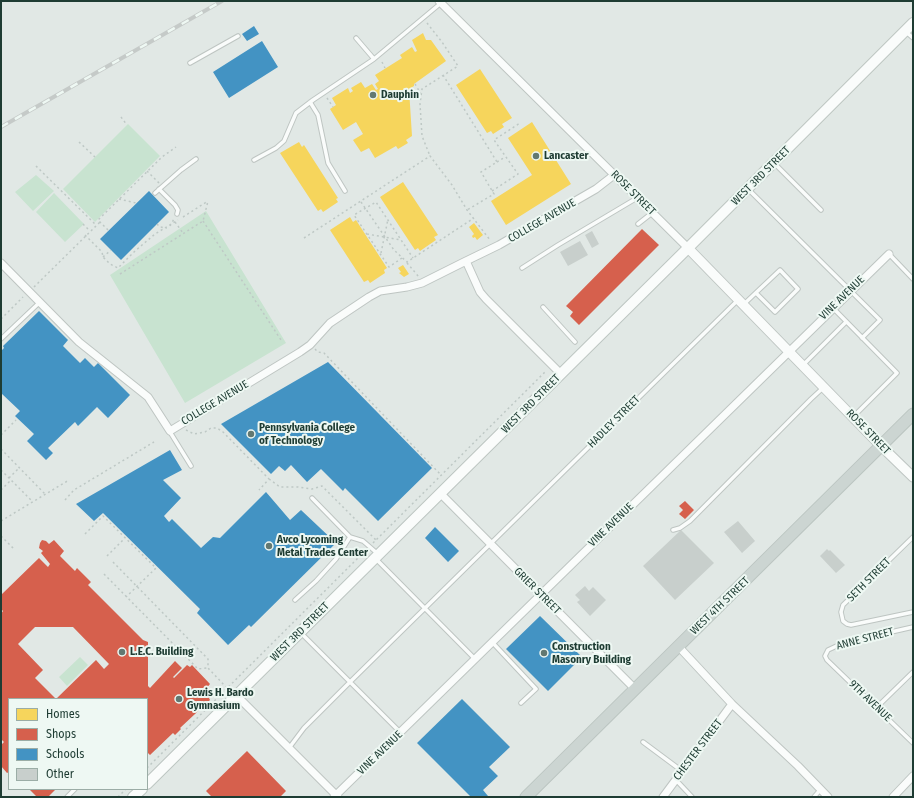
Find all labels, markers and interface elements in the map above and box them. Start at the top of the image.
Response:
place label: Dauphin [381,88,419,102]
marker: Dauphin [368,90,378,100]
street label: WEST 3RD STREET [729,144,793,208]
place label: Lancaster [544,149,588,163]
marker: Lancaster [531,151,541,161]
street label: ROSE STREET [608,168,658,218]
street label: COLLEGE AVENUE [506,196,578,246]
street label: VINE AVENUE [817,273,867,323]
street label: WEST 3RD STREET [499,372,563,436]
street label: COLLEGE AVENUE [179,378,251,428]
street label: HADLEY STREET [585,393,643,451]
street label: ROSE STREET [843,407,893,457]
place label: Pennsylvania College of Technology [259,421,355,447]
marker: Pennsylvania College of Technology [246,429,256,439]
street label: VINE AVENUE [586,500,636,550]
place label: Avco Lycoming Metal Trades Center [277,533,368,559]
marker: Avco Lycoming Metal Trades Center [264,541,274,551]
street label: SETH STREET [844,555,894,605]
street label: GRIER STREET [511,565,563,617]
street label: WEST 4TH STREET [688,575,752,637]
street label: WEST 3RD STREET [268,600,332,664]
street label: ANNE STREET [835,625,895,653]
place label: Construction Masonry Building [552,640,631,666]
place label: L.E.C. Building [130,645,193,659]
marker: L.E.C. Building [117,647,127,657]
marker: Construction Masonry Building [539,648,549,658]
street label: 9TH AVENUE [846,677,894,725]
place label: Lewis H. Bardo Gymnasium [187,686,254,712]
marker: Lewis H. Bardo Gymnasium [174,694,184,704]
legend [8,698,148,790]
text: Homes [46,707,80,721]
street label: CHESTER STREET [671,717,725,783]
text: Shops [46,727,76,741]
street label: VINE AVENUE [355,728,405,778]
text: Schools [46,747,84,761]
text: Other [46,767,74,781]

